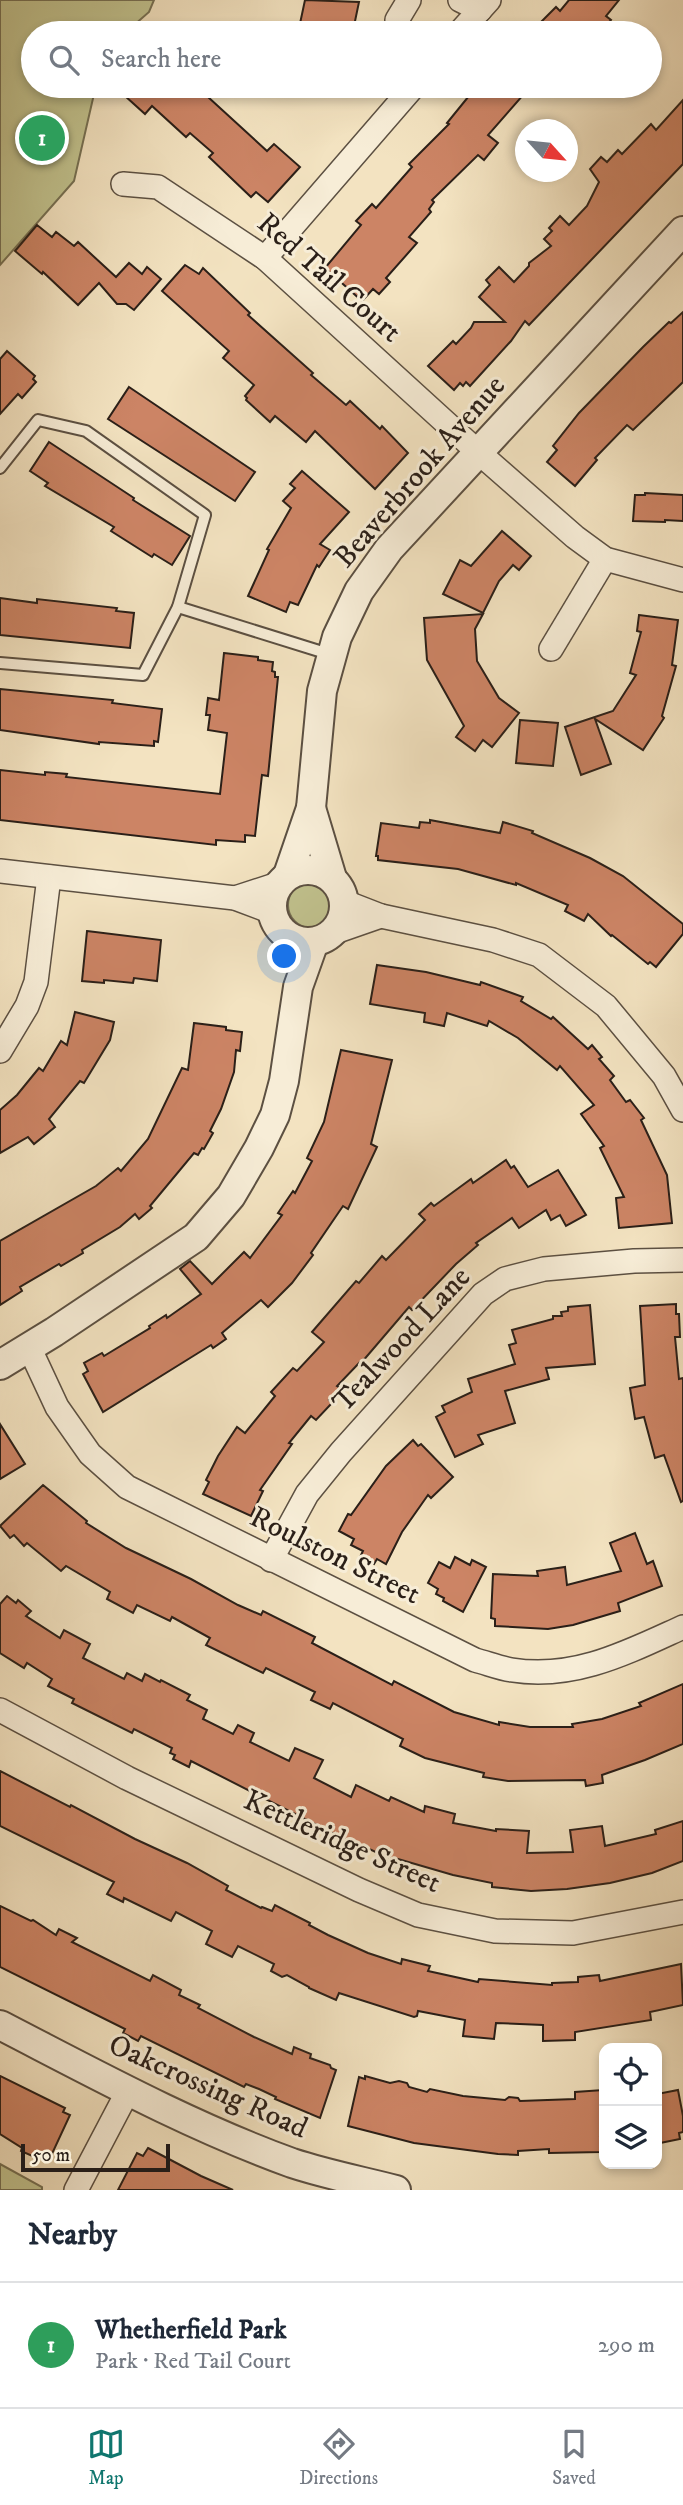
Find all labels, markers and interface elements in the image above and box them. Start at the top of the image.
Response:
search box [21,21,662,98]
icon: search [45,41,83,79]
text: Search here [101,43,221,76]
pin: 1 [19,112,65,164]
north arrow [515,119,578,182]
street label: Red Tail Court [249,205,409,351]
street label: Beaverbrook Avenue [326,368,514,576]
your location [267,939,301,973]
street label: Tealwood Lane [325,1259,479,1421]
street label: Roulston Street [244,1499,426,1613]
street label: Kettleridge Street [238,1782,446,1902]
street label: Oakcrossing Road [103,2027,313,2147]
map controls [599,2043,662,2169]
button: locate [599,2043,662,2106]
button: layers [599,2106,662,2169]
scale bar [21,2141,170,2173]
text: 50 m [32,2144,70,2167]
text: Nearby [28,2217,117,2254]
text: Whetherfield Park [95,2314,287,2347]
text: 1 [47,2331,55,2360]
text: 290 m [598,2331,655,2360]
text: Park · Red Tail Court [95,2347,291,2376]
tab: Map [87,2425,125,2490]
tab: Directions [299,2425,378,2490]
tab: Saved [552,2425,596,2490]

